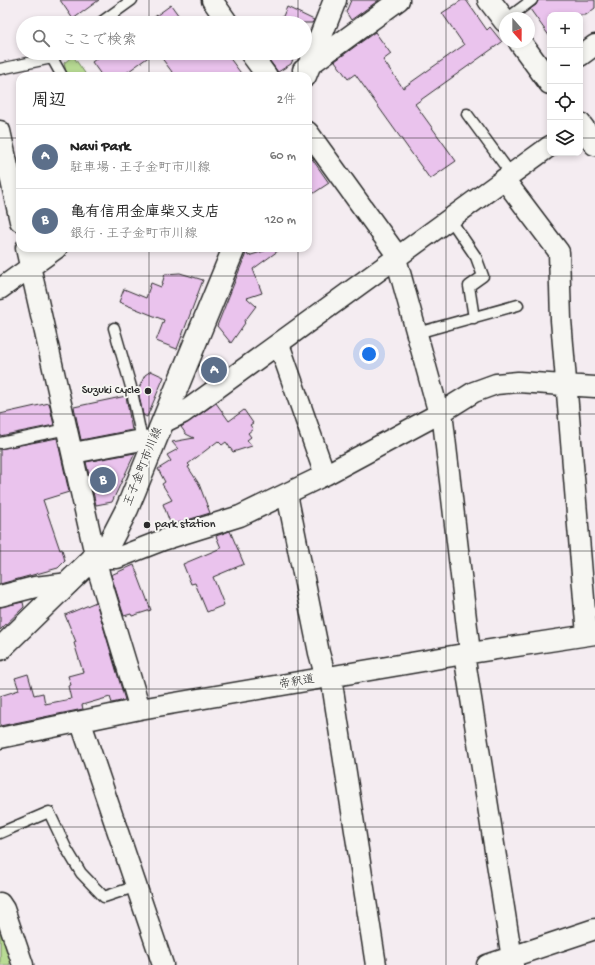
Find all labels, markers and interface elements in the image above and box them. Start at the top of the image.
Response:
north arrow [499,12,535,48]
map controls [547,12,583,156]
button: + [547,12,583,48]
search box [16,16,312,60]
icon: search [30,27,52,49]
text: ここで検索 [62,32,137,50]
button: − [547,48,583,84]
button: locate [547,84,583,120]
text: 周辺 [32,92,66,112]
text: 2件 [277,93,296,108]
button: layers [547,120,583,156]
text: Navi Park [70,138,130,156]
text: A [41,149,49,164]
text: 60 m [270,149,296,164]
text: 駐車場 · 王子金町市川線 [70,161,210,176]
text: 亀有信用金庫柴又支店 [70,204,220,222]
text: B [42,213,48,228]
text: 120 m [265,213,296,228]
text: 銀行 · 王子金町市川線 [70,227,197,242]
your location [359,344,379,364]
pin: A [201,355,227,385]
place label: Suzuki Cycle [82,384,141,398]
marker: Suzuki Cycle [143,386,153,396]
street label: 王子金町市川線 [121,425,166,509]
pin: B [90,465,116,495]
place label: park station [154,518,216,532]
marker: park station [142,520,152,530]
street label: 帝釈道 [278,672,316,693]

